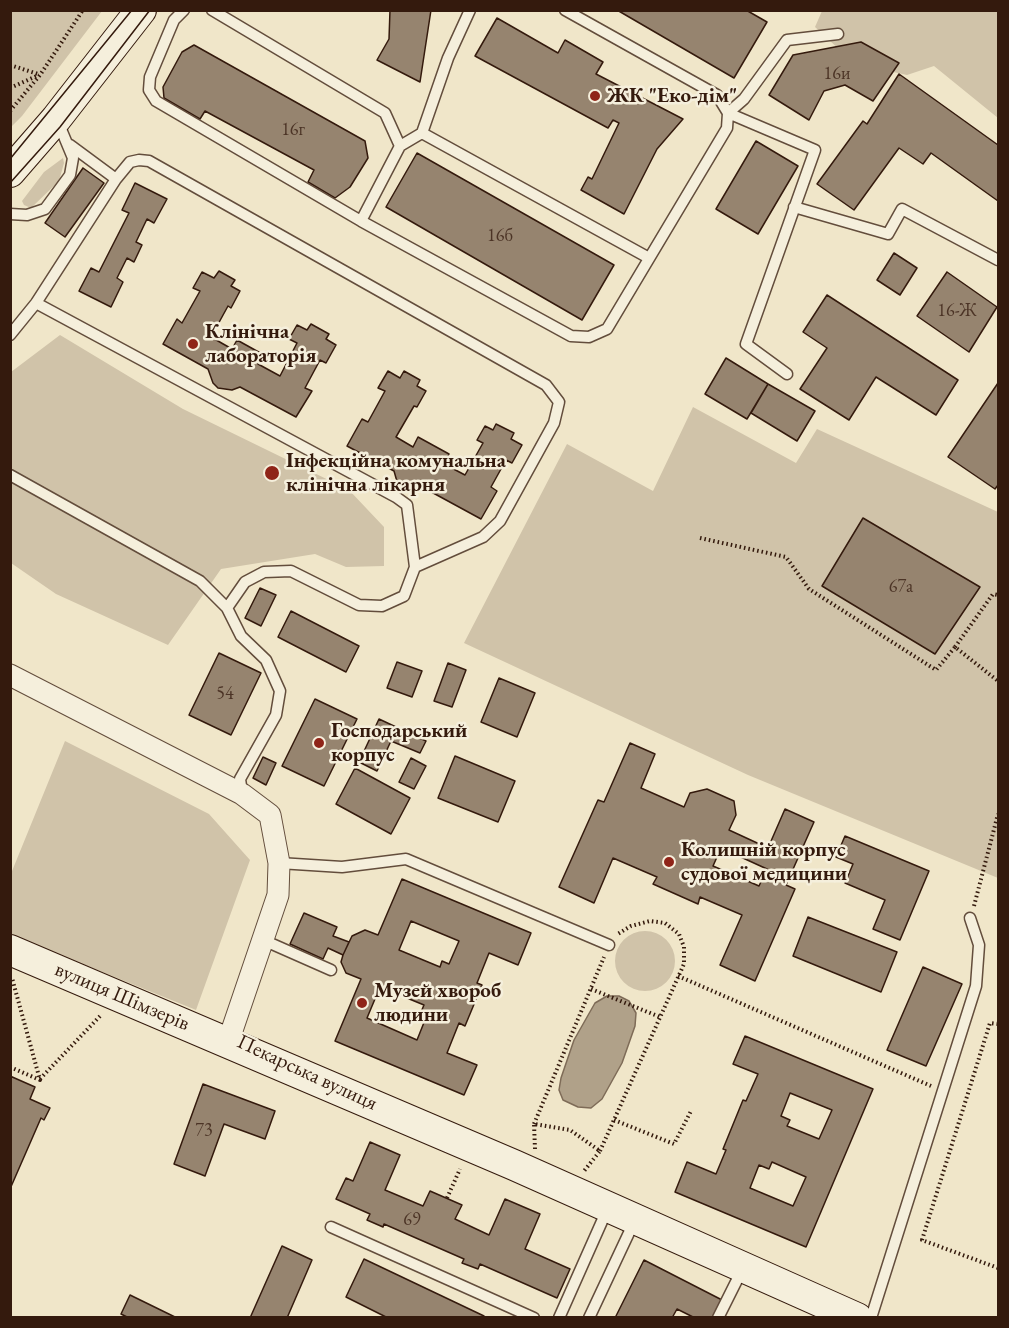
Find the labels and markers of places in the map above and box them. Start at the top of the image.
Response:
place label: ЖК "Еко-дім" [607,83,737,109]
marker: ЖК "Еко-дім" [588,89,602,103]
place label: Клінічна лабораторія [205,319,316,369]
marker: Клінічна лабораторія [186,337,200,351]
place label: Інфекційна комунальна клінічна лікарня [286,448,506,498]
marker: Інфекційна комунальна клінічна лікарня [263,464,281,482]
place label: Господарський корпус [331,718,467,768]
marker: Господарський корпус [312,736,326,750]
place label: Колишній корпус судової медицини [681,837,847,887]
marker: Колишній корпус судової медицини [662,855,676,869]
place label: Музей хвороб людини [374,978,501,1028]
marker: Музей хвороб людини [355,996,369,1010]

